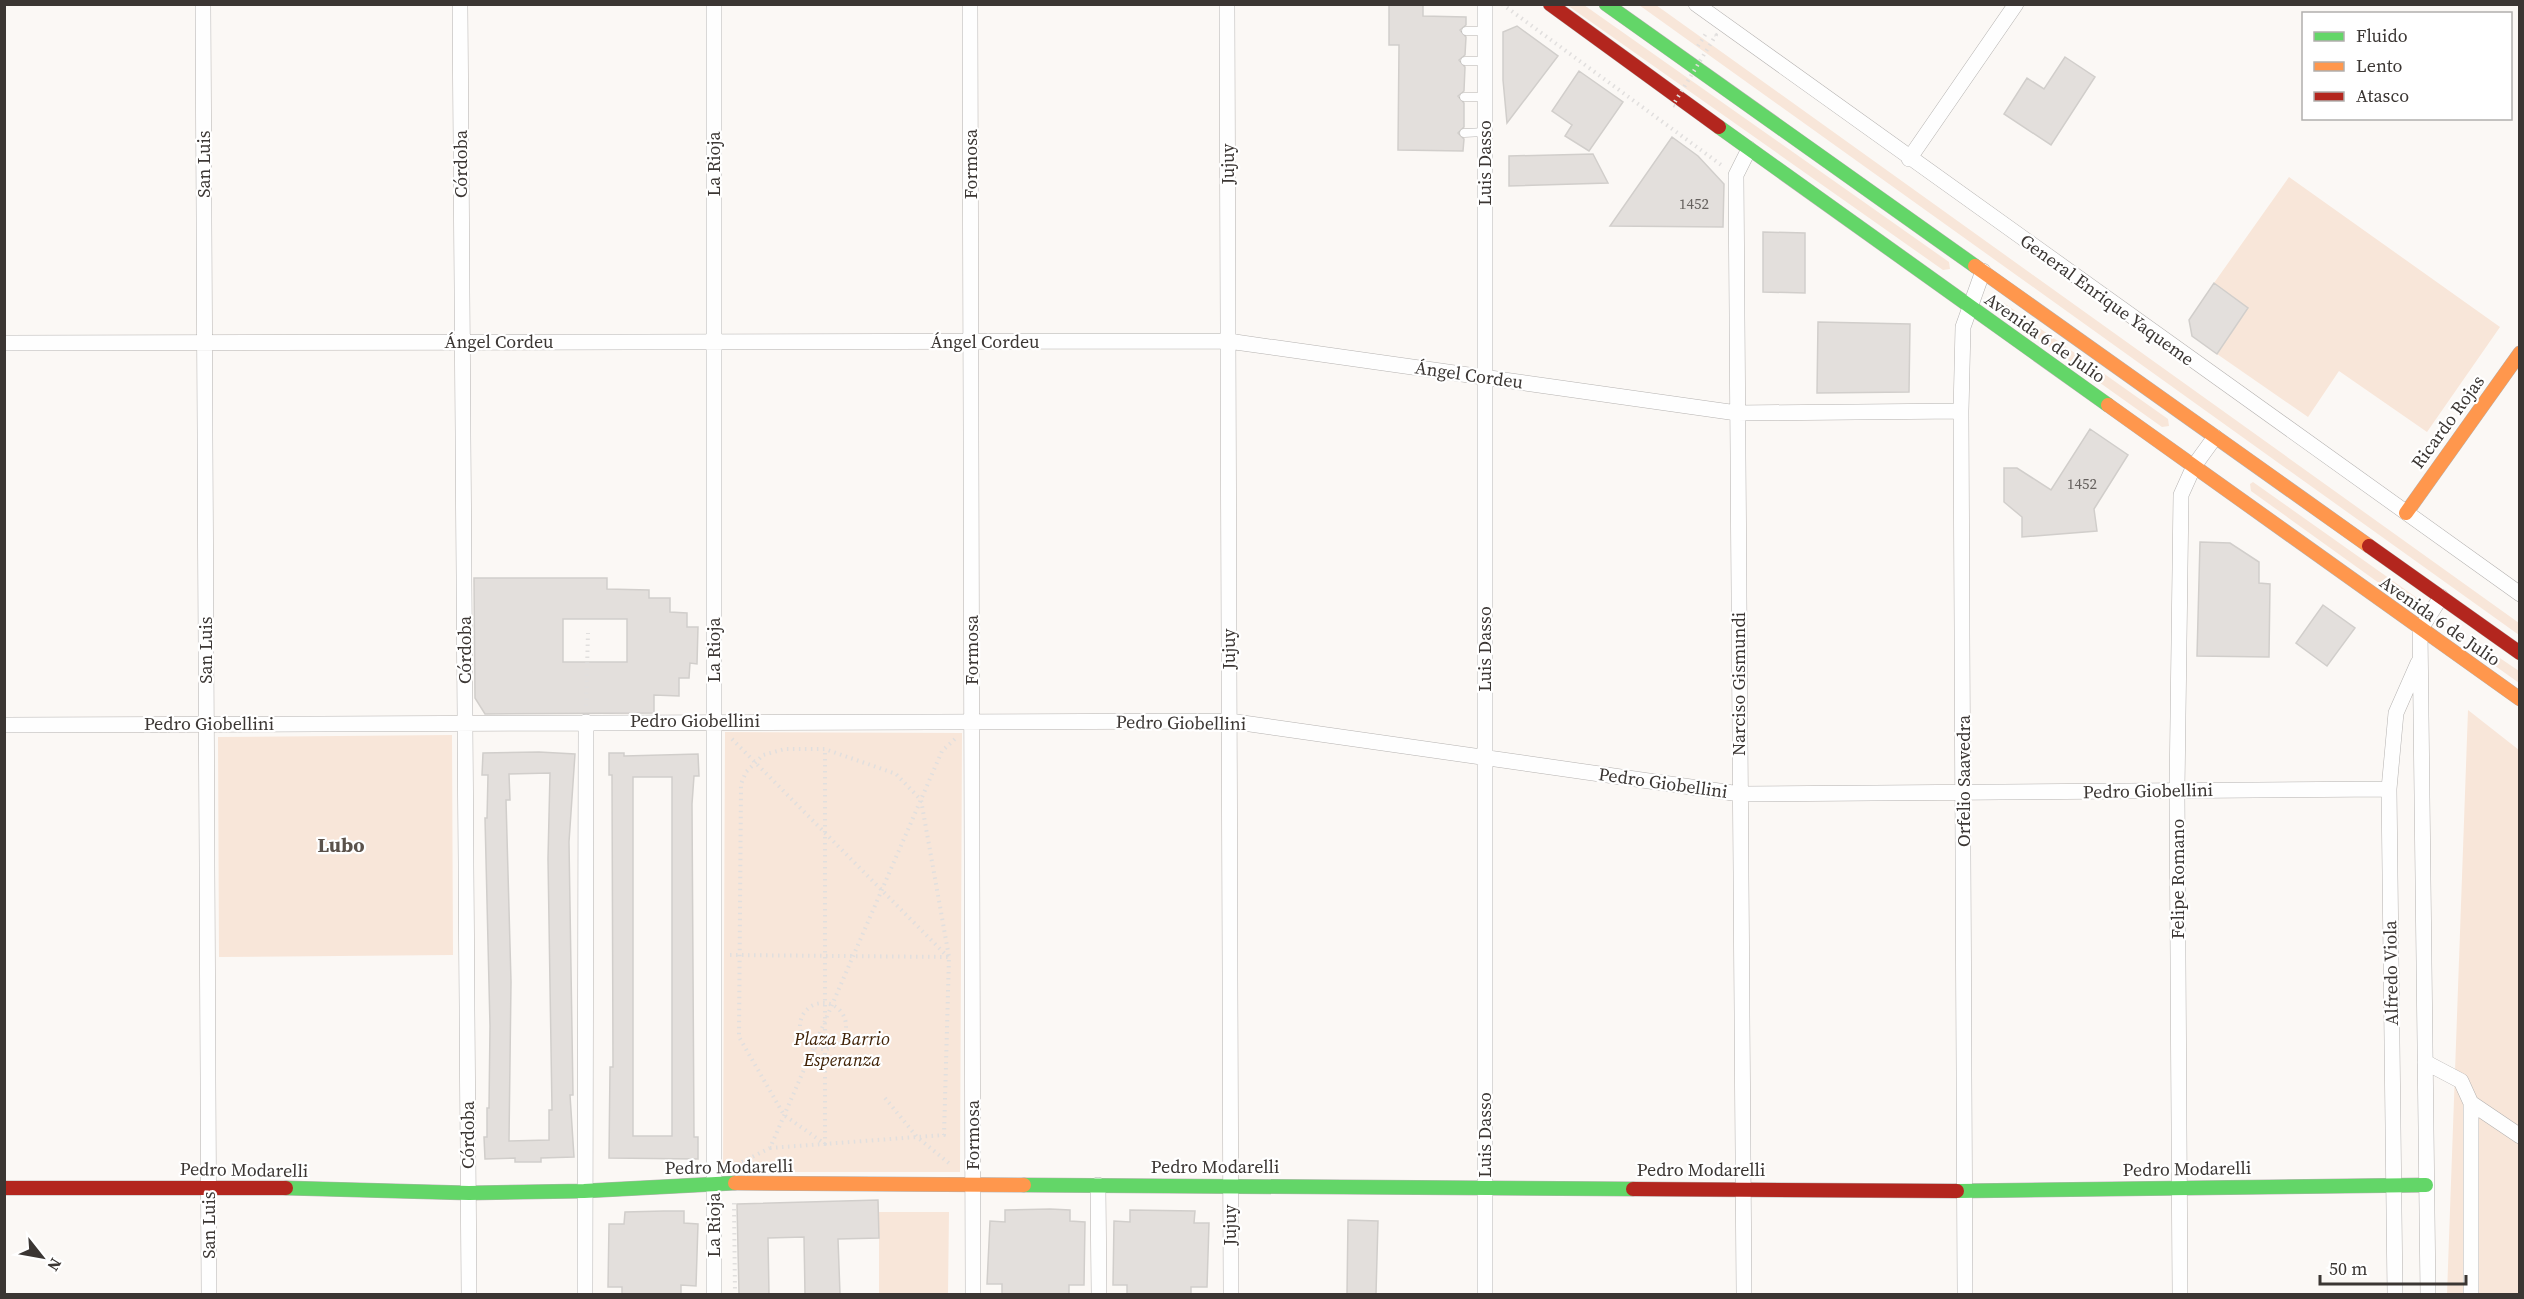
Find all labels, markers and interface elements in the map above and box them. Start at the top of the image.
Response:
legend [2302,12,2512,120]
text: Fluido [2356,23,2408,48]
text: Lento [2356,53,2403,78]
text: Atasco [2356,83,2409,108]
street label: Luis Dasso [1472,120,1497,206]
street label: Formosa [958,128,983,199]
street label: Córdoba [448,129,473,198]
street label: San Luis [191,130,216,198]
street label: La Rioja [701,131,726,197]
street label: Jujuy [1215,143,1240,185]
house number: 1452 [1679,193,1709,214]
street label: General Enrique Yaqueme [2015,228,2199,371]
street label: Avenida 6 de Julio [1980,286,2111,389]
street label: Ángel Cordeu [444,329,554,354]
street label: Ángel Cordeu [930,329,1040,354]
street label: Ángel Cordeu [1413,355,1525,394]
street label: Ricardo Rojas [2405,370,2490,474]
house number: 1452 [2067,473,2097,494]
street label: Avenida 6 de Julio [2375,569,2506,672]
street label: Luis Dasso [1472,606,1497,692]
street label: Narciso Gismundi [1726,612,1751,756]
street label: Formosa [959,614,984,685]
street label: Córdoba [452,615,477,684]
street label: San Luis [193,616,218,684]
street label: La Rioja [701,617,726,683]
street label: Jujuy [1216,628,1241,670]
street label: Pedro Giobellini [630,708,760,733]
street label: Pedro Giobellini [1116,709,1246,736]
street label: Pedro Giobellini [144,711,274,736]
street label: Orfelio Saavedra [1951,714,1976,847]
street label: Pedro Giobellini [1597,761,1729,804]
street label: Pedro Giobellini [2083,777,2213,804]
street label: Felipe Romano [2165,819,2190,939]
district label: Lubo [317,831,365,859]
street label: Alfredo Viola [2377,919,2404,1026]
park label: Plaza Barrio Esperanza [793,1026,890,1072]
street label: Luis Dasso [1472,1092,1497,1178]
street label: Formosa [960,1099,985,1170]
street label: Córdoba [455,1100,480,1169]
street label: Pedro Modarelli [665,1153,793,1180]
street label: Pedro Modarelli [1151,1154,1279,1179]
street label: Pedro Modarelli [2123,1155,2251,1182]
street label: Pedro Modarelli [180,1156,308,1183]
street label: Pedro Modarelli [1637,1157,1765,1182]
street label: San Luis [196,1191,221,1259]
street label: La Rioja [701,1192,726,1258]
street label: Jujuy [1217,1204,1242,1246]
north arrow [12,1227,72,1287]
scale bar [2320,1248,2466,1286]
text: N [42,1254,67,1276]
text: 50 m [2329,1256,2367,1281]

